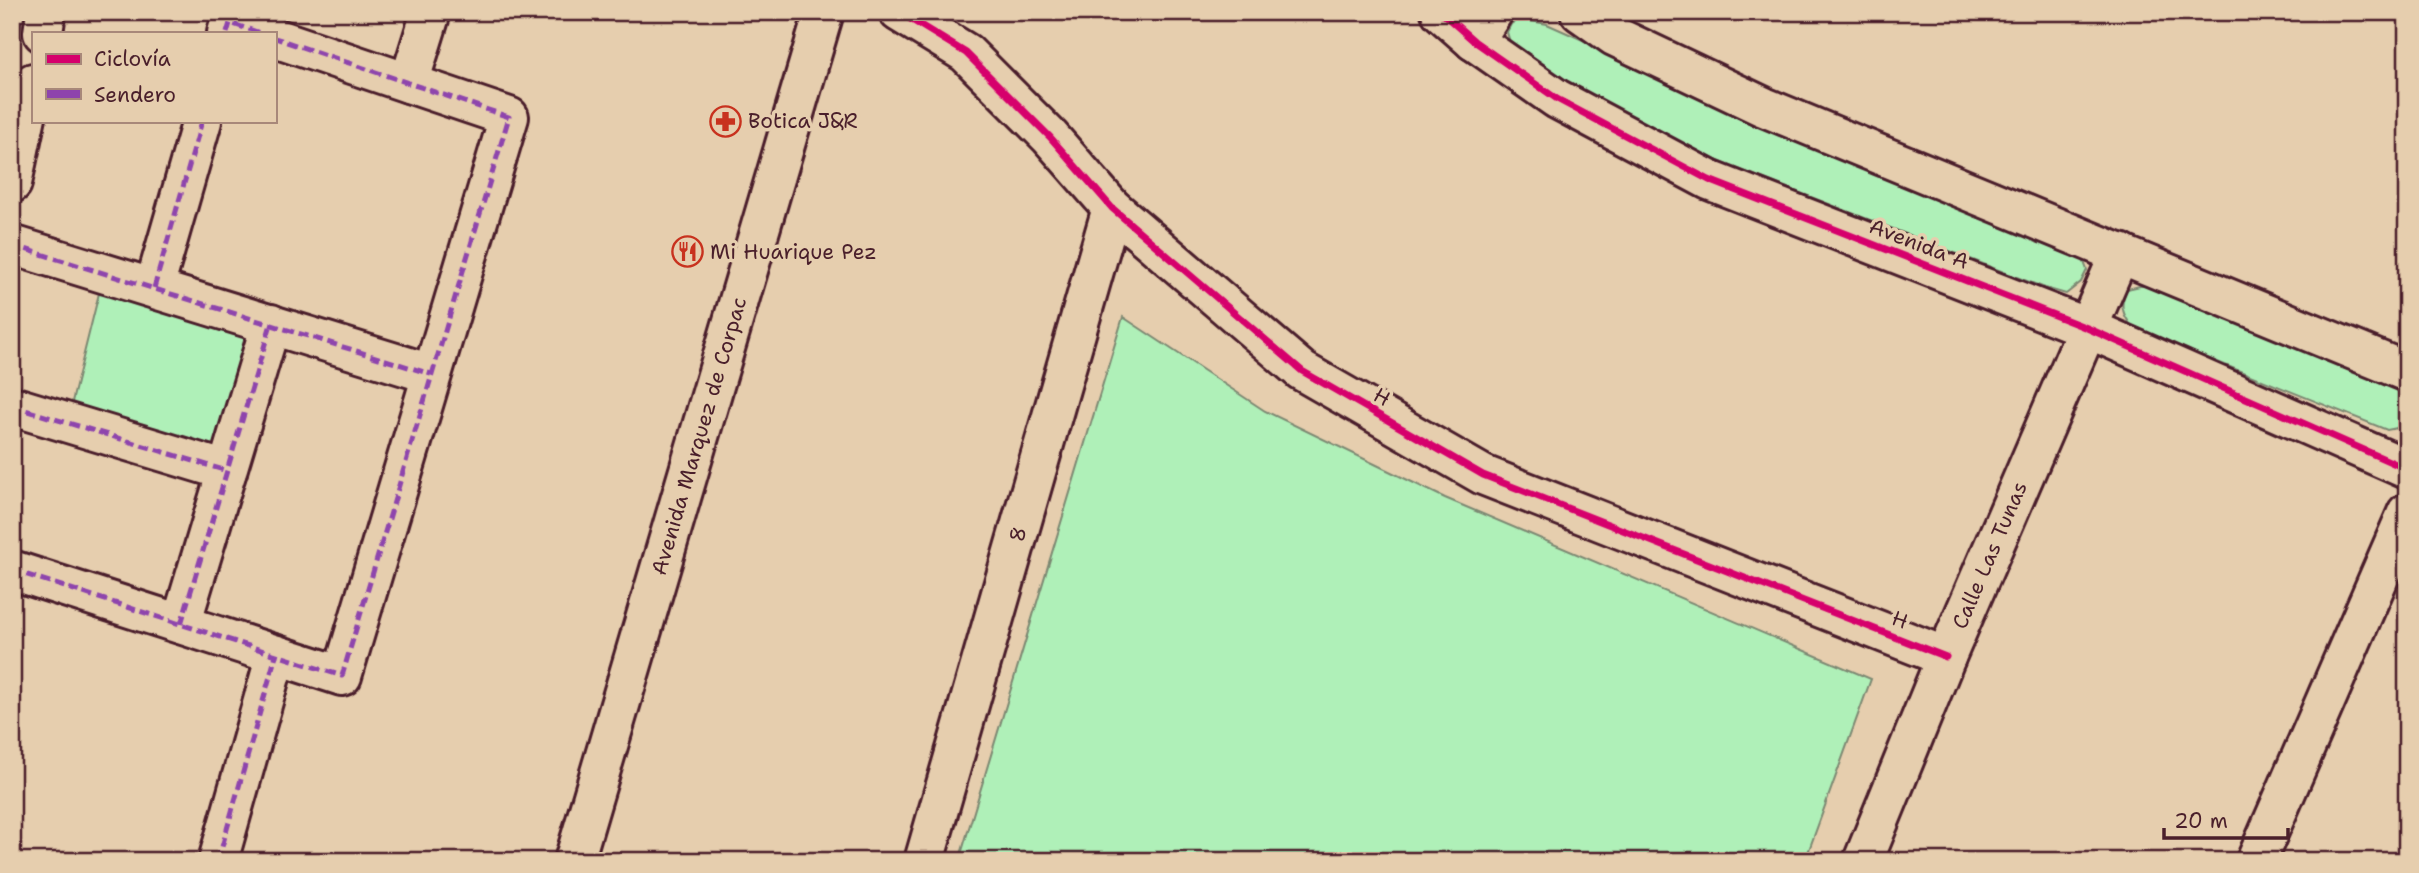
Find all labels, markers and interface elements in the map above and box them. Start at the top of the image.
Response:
legend [32,32,276,122]
text: Ciclovía [94,45,171,73]
text: Sendero [94,81,176,109]
pharmacy icon: Botica J&R [708,104,742,138]
place label: Botica J&R [748,107,858,135]
street label: Avenida A [1865,212,1973,276]
restaurant icon: Mi Huarique Pez [670,235,704,269]
place label: Mi Huarique Pez [710,238,877,266]
street label: Avenida Marquez de Corpac [645,294,753,578]
street label: H [1368,381,1396,413]
street label: Calle Las Tunas [1946,477,2034,633]
street label: 8 [1003,523,1034,545]
street label: H [1888,604,1912,636]
scale bar [2164,796,2288,840]
text: 20 m [2174,807,2228,835]

